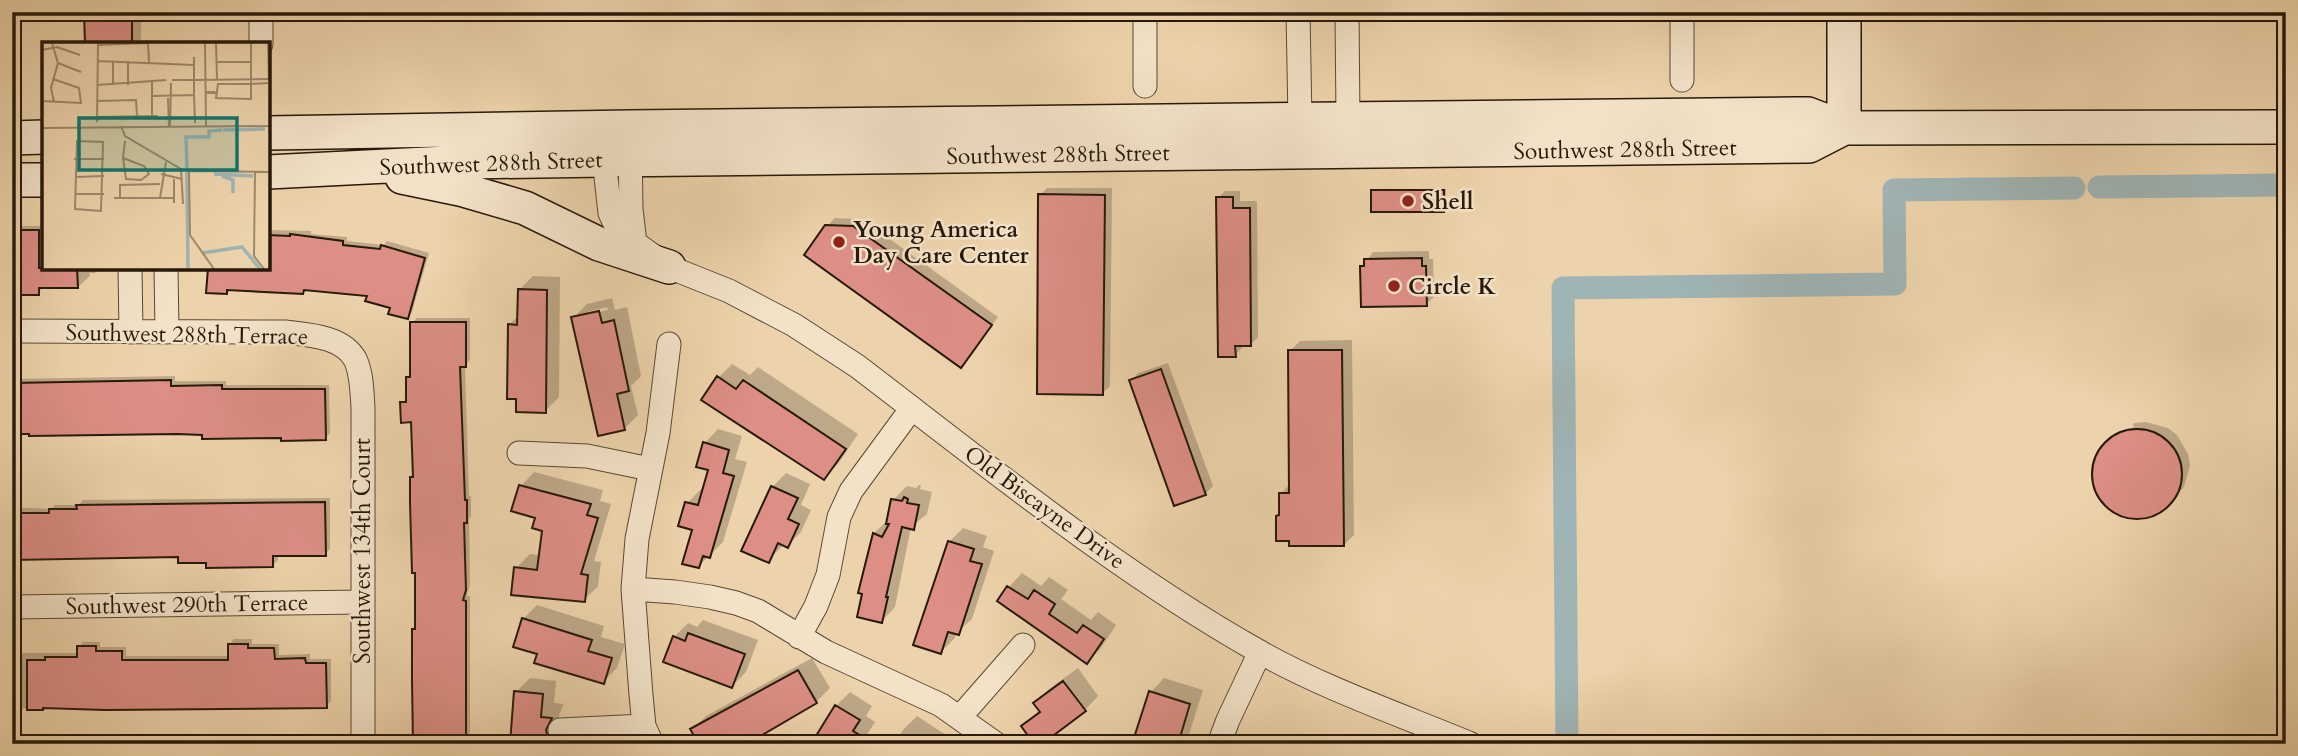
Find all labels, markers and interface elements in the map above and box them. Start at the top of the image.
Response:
inset map [42,42,270,270]
street label: Southwest 288th Street [1513,132,1737,167]
street label: Southwest 288th Street [946,137,1170,172]
street label: Southwest 288th Street [379,144,603,183]
place label: Shell [1422,186,1474,217]
marker: Shell [1400,193,1416,209]
place label: Young America Day Care Center [853,214,1029,271]
marker: Young America Day Care Center [831,234,847,250]
place label: Circle K [1408,271,1496,302]
marker: Circle K [1386,278,1402,294]
street label: Southwest 288th Terrace [65,317,309,352]
street label: Southwest 134th Court [347,438,378,664]
street label: Old Biscayne Drive [958,438,1131,576]
street label: Southwest 290th Terrace [65,587,309,622]

